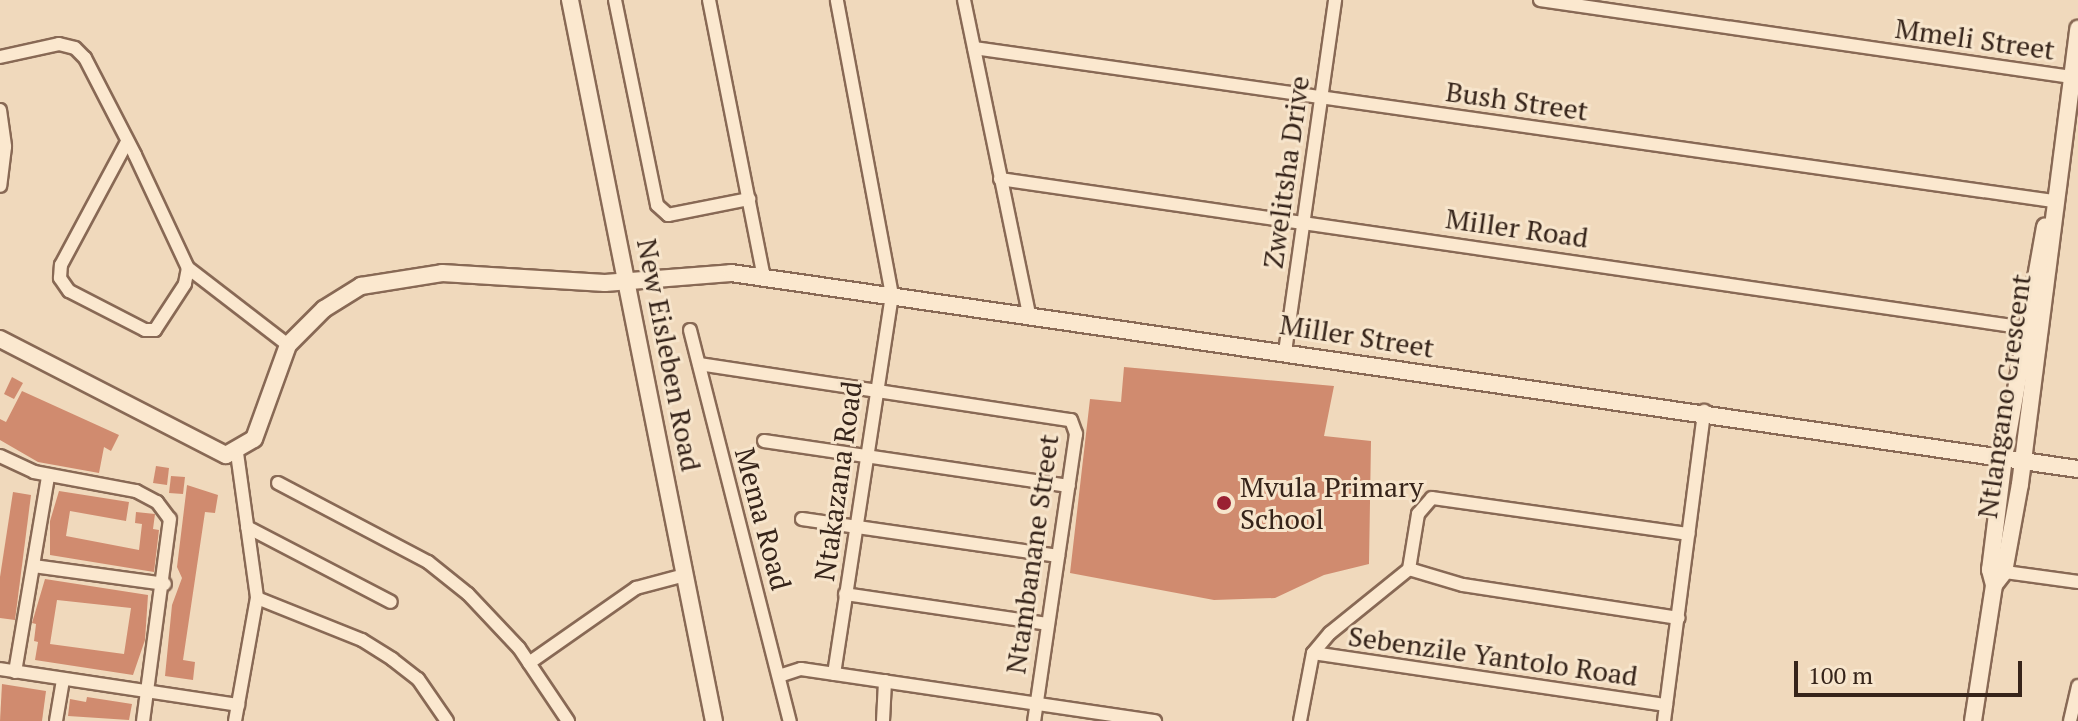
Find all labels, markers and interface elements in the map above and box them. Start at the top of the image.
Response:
street label: Mmeli Street [1893,11,2057,67]
street label: Zwelitsha Drive [1256,74,1316,270]
street label: Bush Street [1444,74,1590,128]
street label: Miller Road [1444,201,1590,255]
street label: New Eisleben Road [630,236,708,474]
street label: Ntlangano Crescent [1970,272,2038,520]
street label: Miller Street [1277,307,1437,365]
street label: Ntakazana Road [807,379,869,583]
street label: Ntambanane Street [999,432,1065,676]
street label: Mema Road [728,444,798,594]
place label: Mvula Primary School [1240,470,1423,536]
marker: Mvula Primary School [1215,494,1233,512]
street label: Sebenzile Yantolo Road [1346,619,1640,693]
scale bar [1798,645,2026,695]
text: 100 m [1808,659,1873,691]

